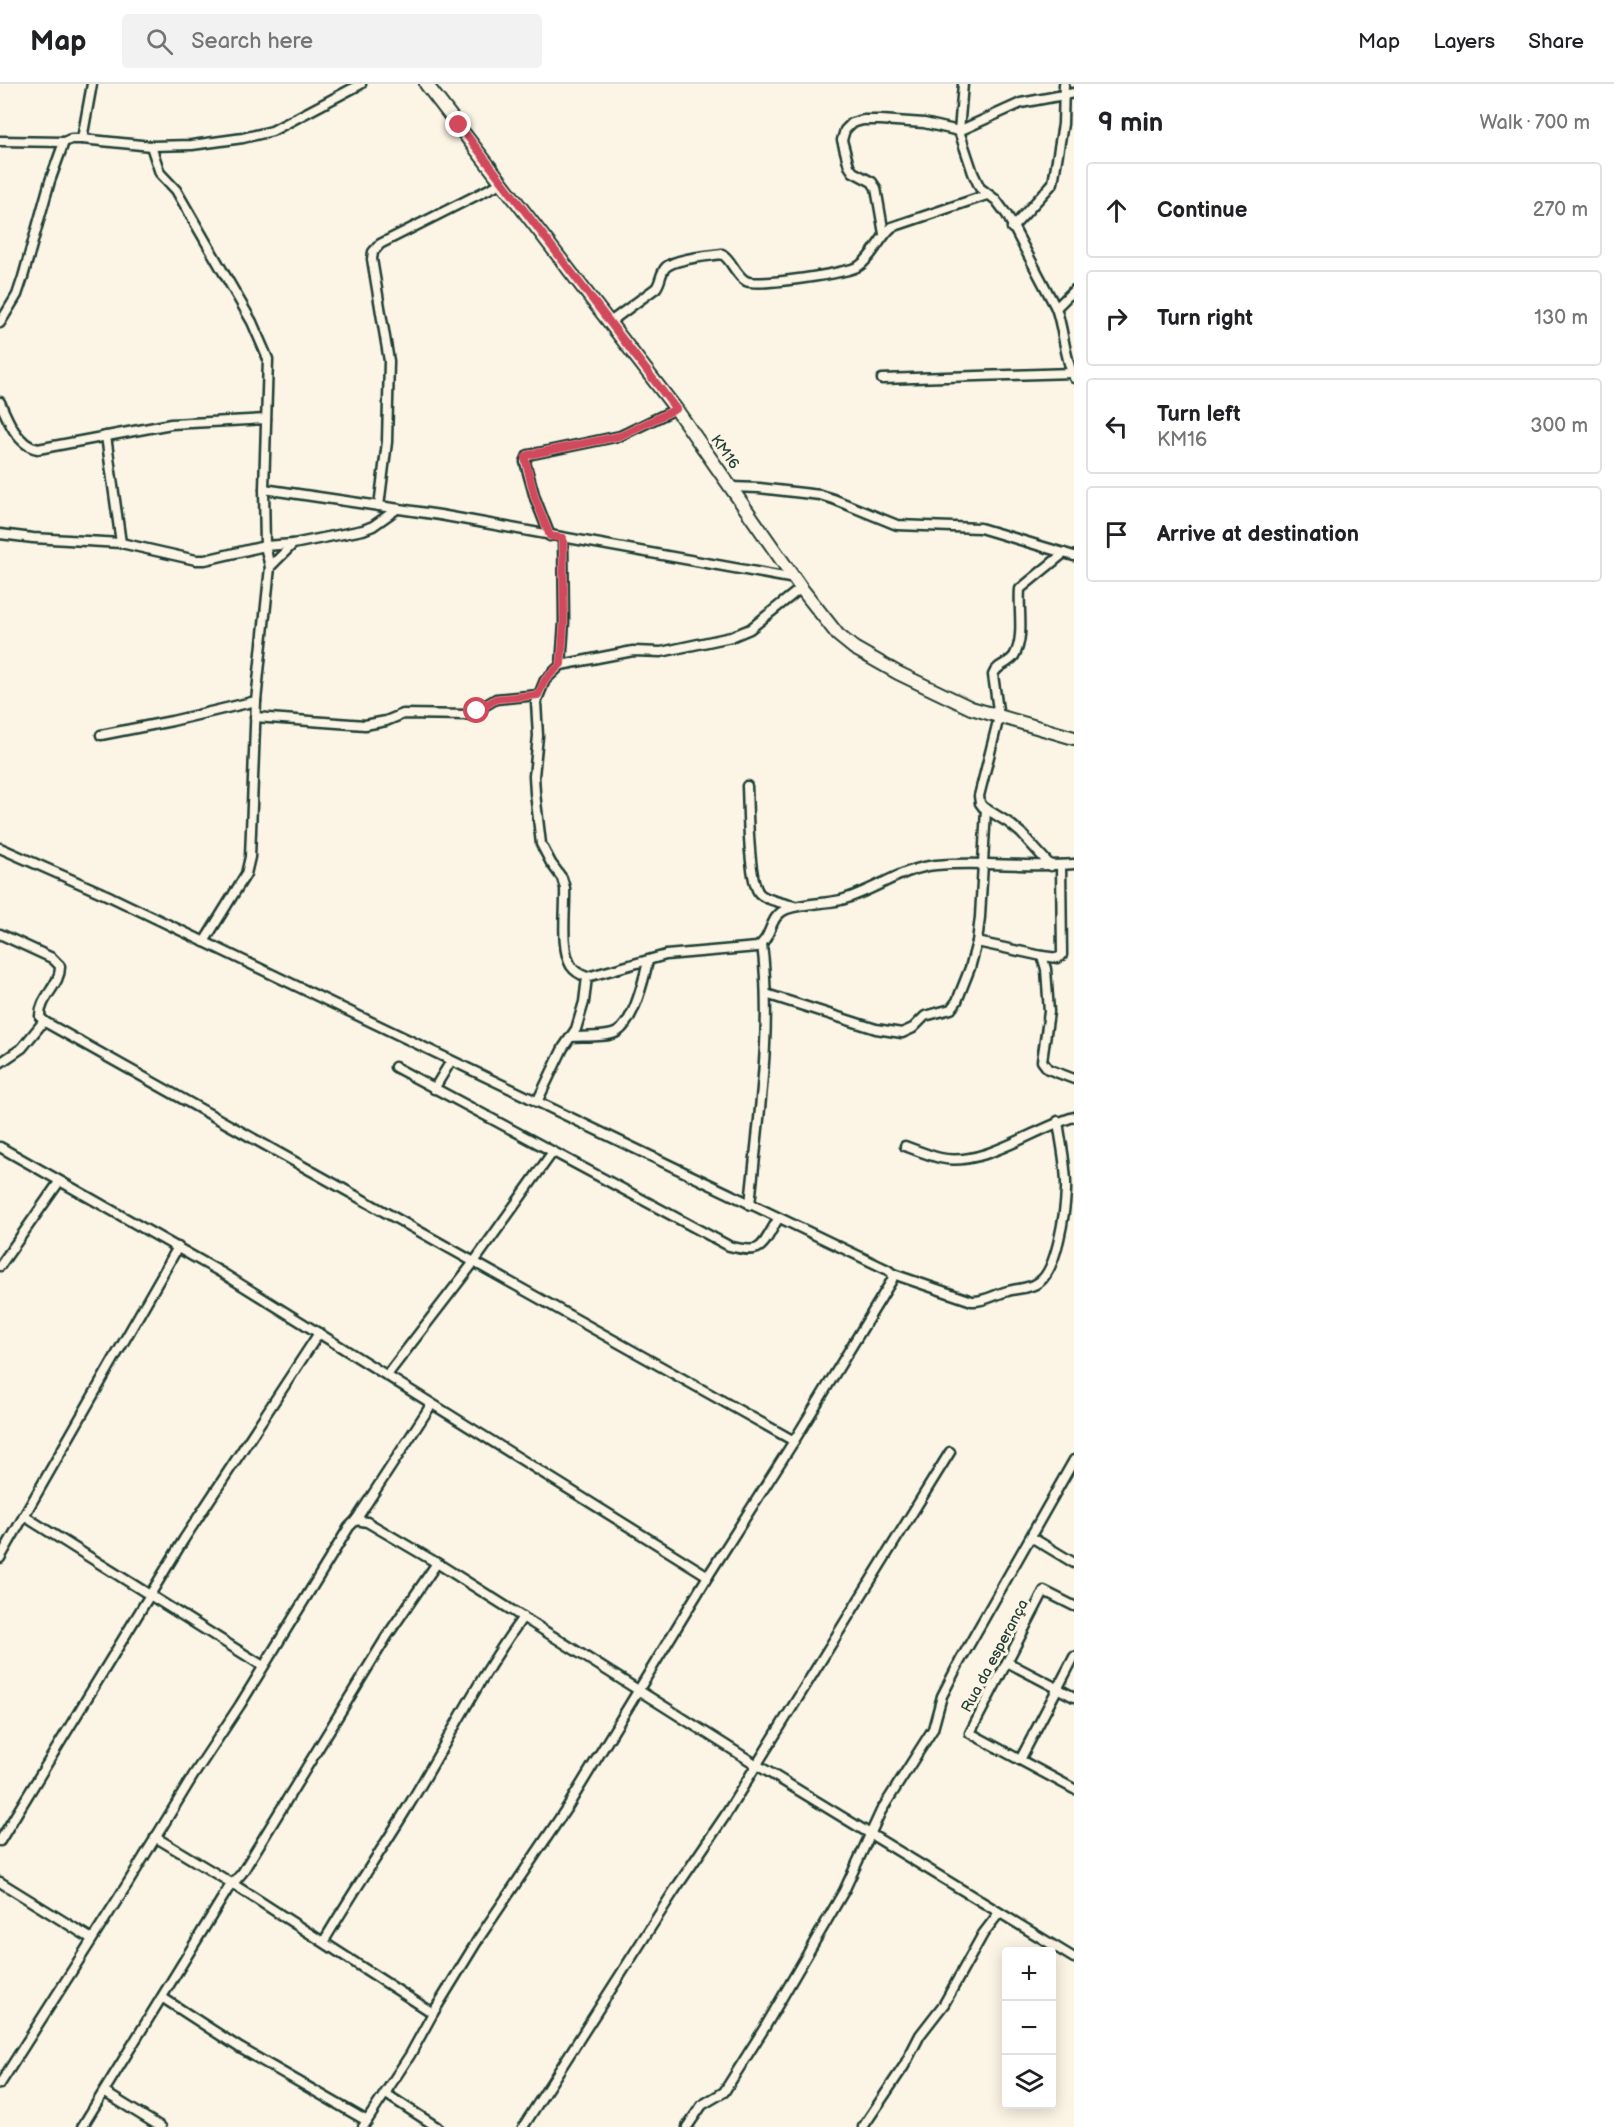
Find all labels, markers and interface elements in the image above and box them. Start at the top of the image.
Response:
search box [122,14,542,68]
text: Map [30,25,86,58]
icon: search [143,25,176,58]
text: Search here [191,28,313,55]
text: Map [1358,29,1400,54]
text: Layers [1433,29,1495,54]
text: Share [1528,29,1584,54]
text: 9 min [1098,108,1163,139]
route end [445,111,471,137]
text: Walk · 700 m [1480,111,1590,135]
icon: ahead [1100,194,1133,227]
text: Continue [1157,197,1247,224]
text: 270 m [1533,198,1588,222]
icon: right [1100,302,1133,335]
text: Turn right [1157,305,1253,332]
text: 130 m [1534,306,1588,330]
text: Turn left [1157,401,1241,428]
icon: left [1100,410,1133,443]
text: 300 m [1530,414,1588,438]
text: KM16 [1157,428,1207,452]
street label: KM16 [706,431,744,473]
icon: arrive [1100,518,1133,551]
text: Arrive at destination [1157,521,1359,548]
route start [463,697,489,723]
street label: Rua da esperança [957,1596,1033,1716]
map controls [1002,1947,1056,2109]
button: + [1002,1947,1056,2001]
button: − [1002,2001,1056,2055]
button: layers [1002,2055,1056,2109]

